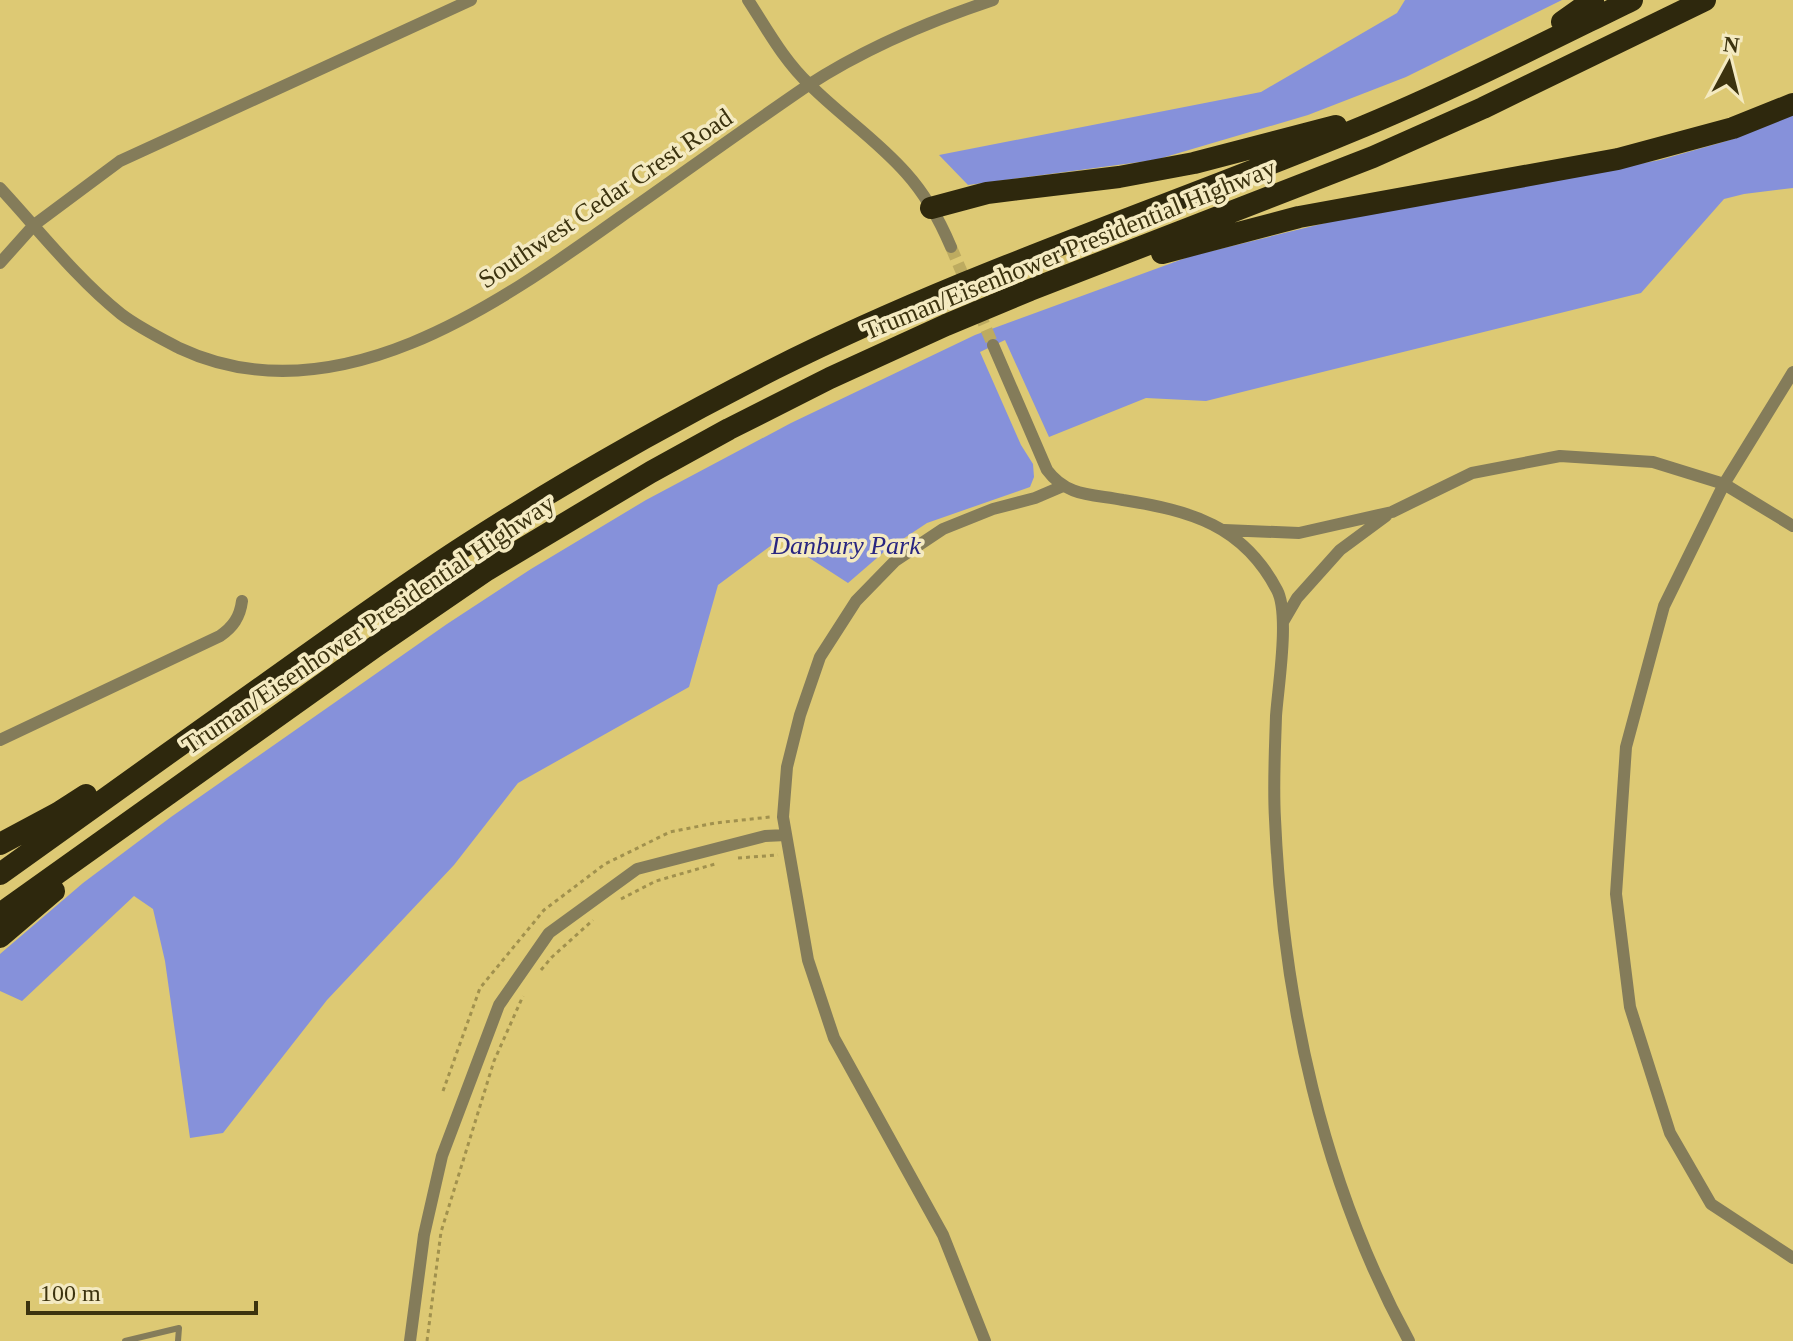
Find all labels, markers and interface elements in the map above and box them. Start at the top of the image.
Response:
north arrow [1689,24,1769,104]
text: N [1722,31,1741,58]
street label: Southwest Cedar Crest Road [473,103,738,294]
street label: Truman/Eisenhower Presidential Highway [859,153,1280,346]
street label: Truman/Eisenhower Presidential Highway [177,489,560,760]
park label: Danbury Park [770,531,921,560]
scale bar [28,1265,256,1315]
text: 100 m [40,1280,101,1306]

